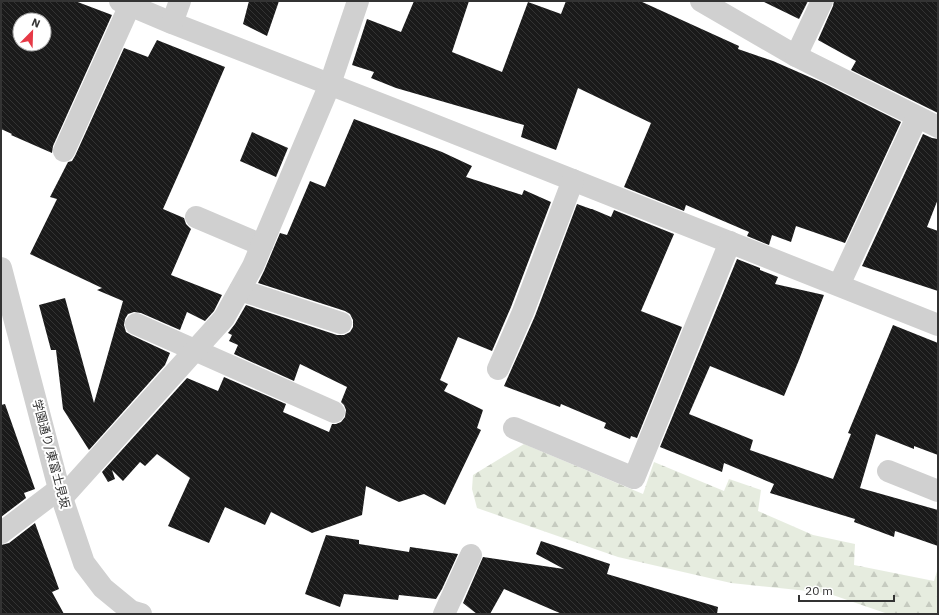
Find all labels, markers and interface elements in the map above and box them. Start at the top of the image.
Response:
north arrow [12,12,52,52]
text: N [30,15,42,31]
street label: 学園通り/東富士見坂 [30,398,73,510]
scale bar [799,577,894,603]
text: 20 m [805,583,833,598]

